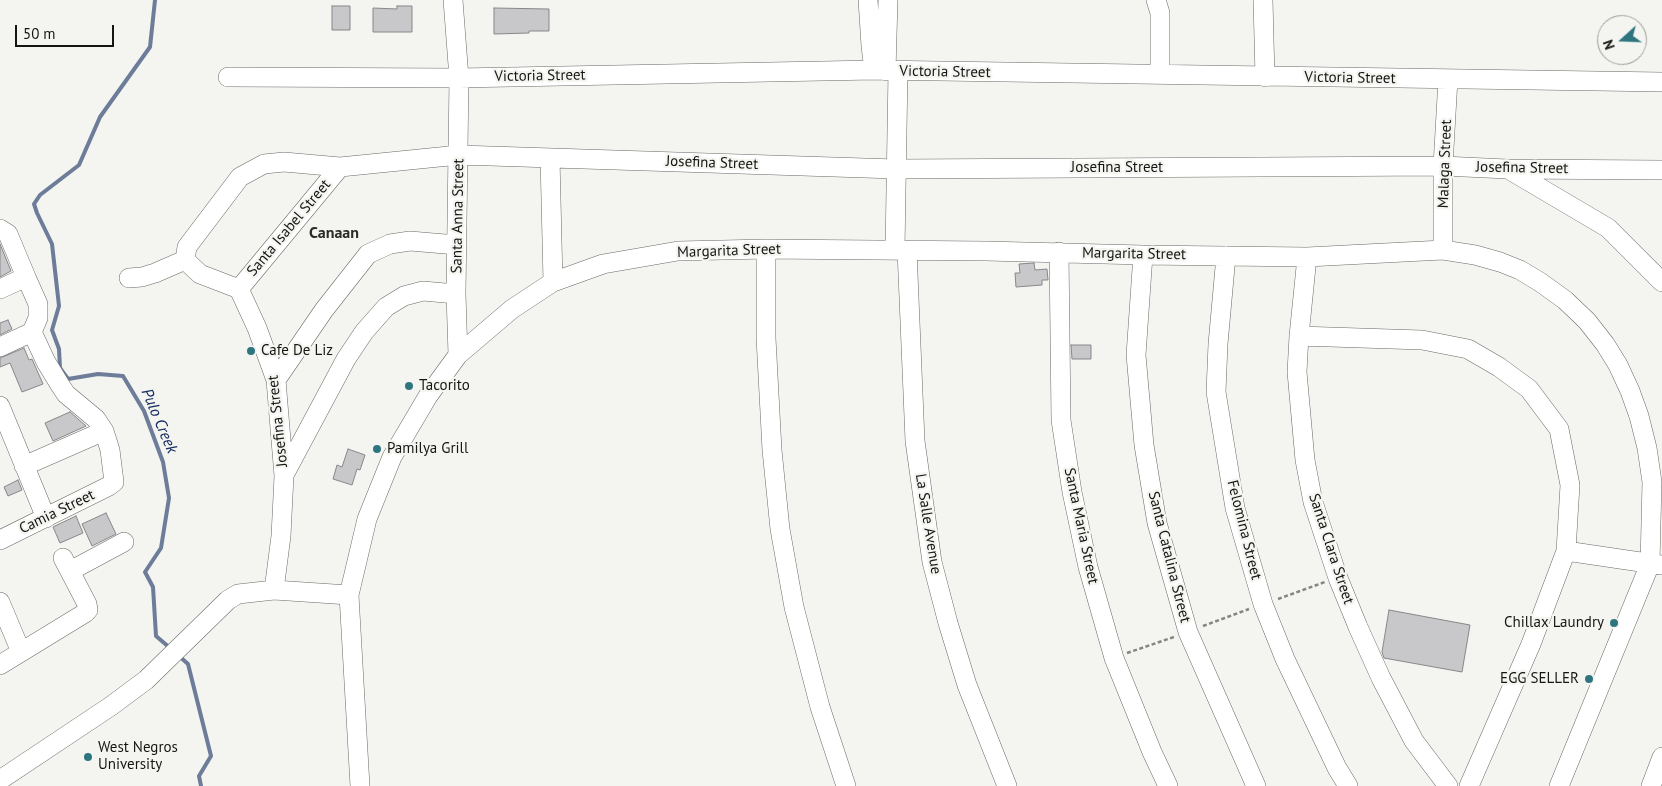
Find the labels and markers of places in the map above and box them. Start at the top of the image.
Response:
place label: Cafe De Liz [261,342,333,360]
marker: Cafe De Liz [245,345,257,357]
place label: Tacorito [419,377,470,395]
marker: Tacorito [403,380,415,392]
place label: Pamilya Grill [387,440,468,458]
marker: Pamilya Grill [371,443,383,455]
place label: Chillax Laundry [1504,614,1604,632]
marker: Chillax Laundry [1608,617,1620,629]
place label: EGG SELLER [1500,670,1579,688]
marker: EGG SELLER [1583,673,1595,685]
place label: West Negros University [98,739,178,774]
marker: West Negros University [82,751,94,763]

